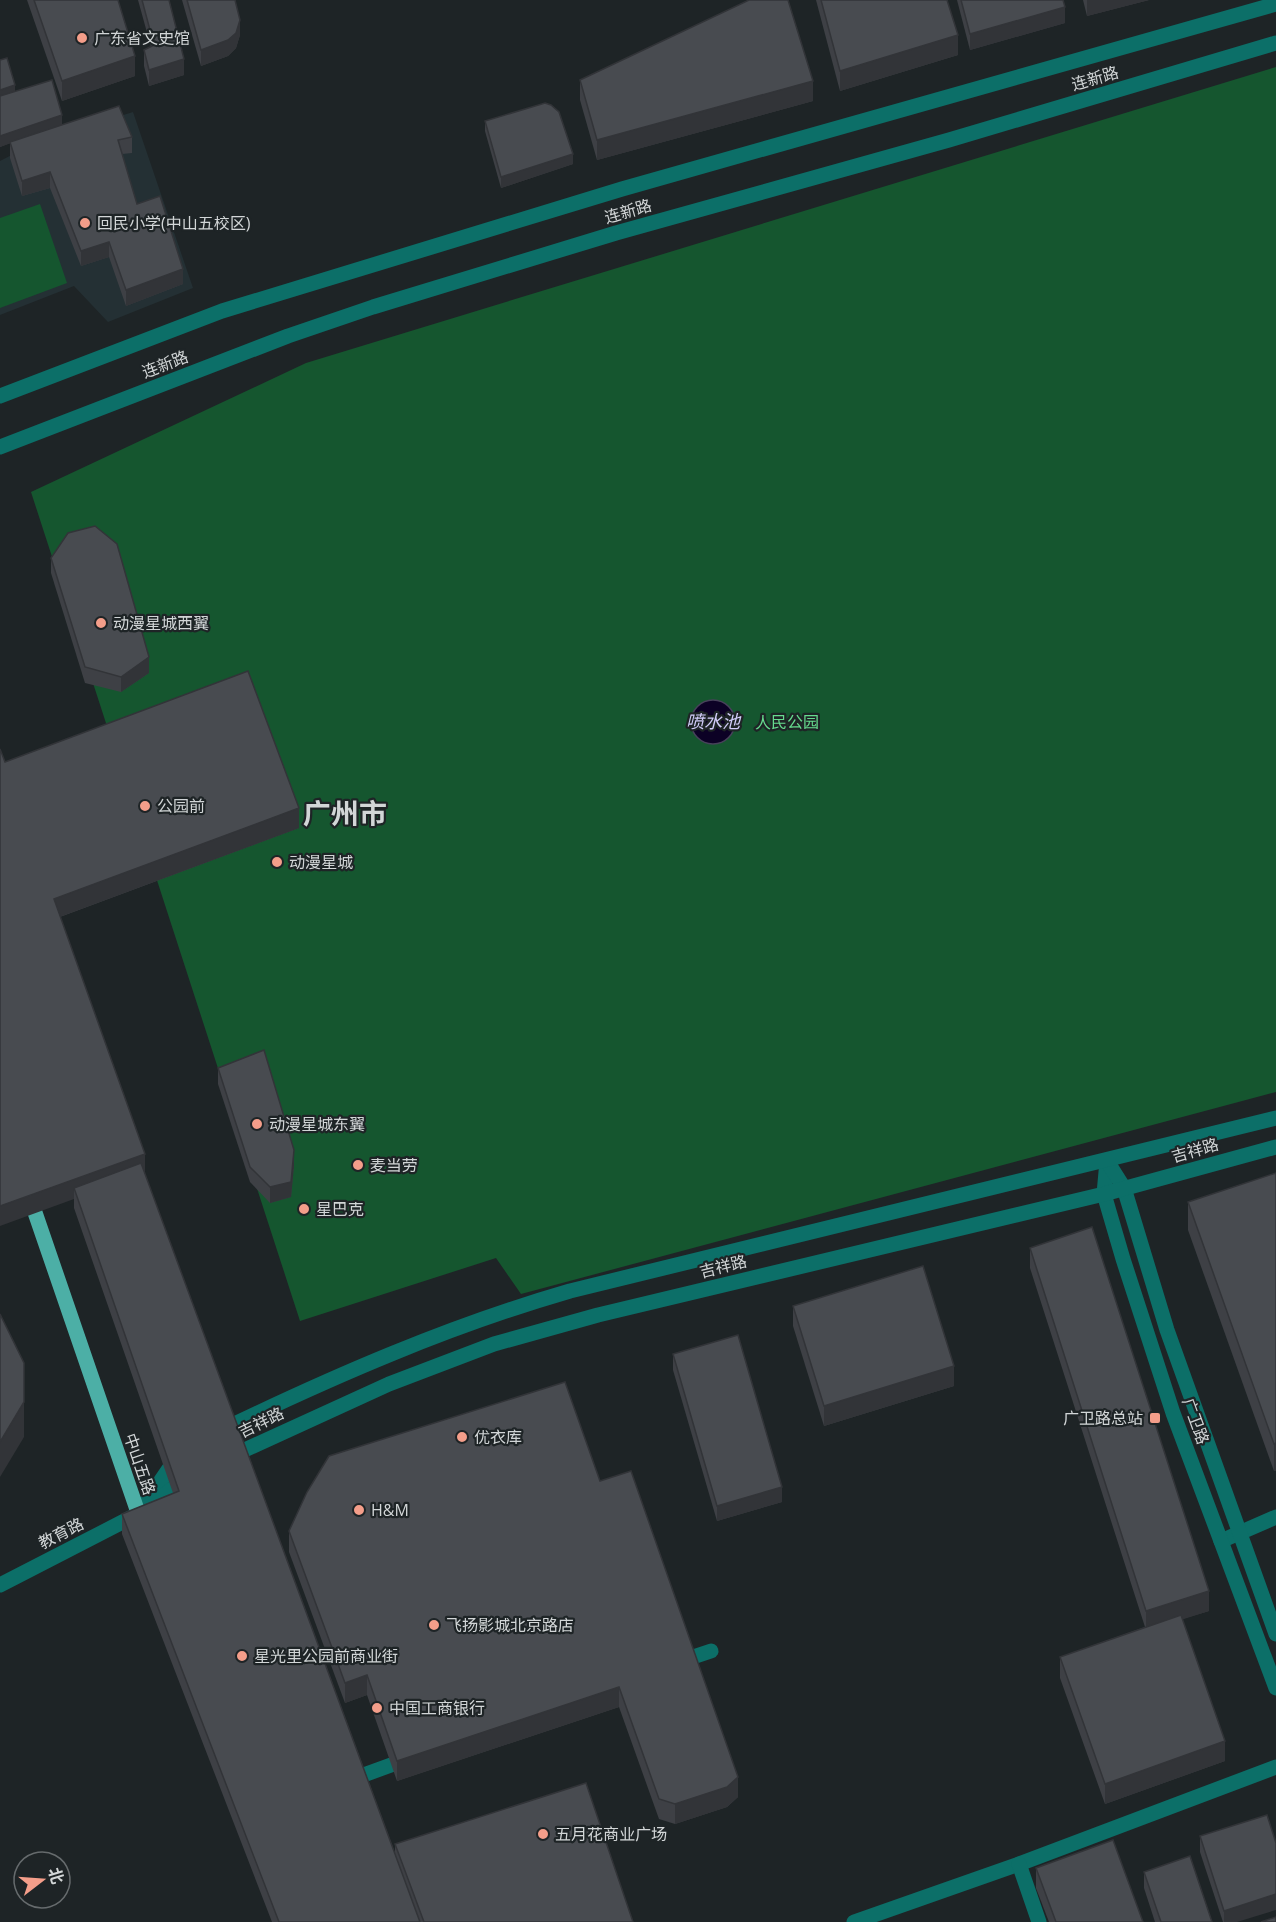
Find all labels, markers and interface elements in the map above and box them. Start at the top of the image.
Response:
place label: 广东省文史馆 [94,27,190,49]
marker: 广东省文史馆 [75,31,89,45]
street label: 连新路 [1069,61,1121,95]
street label: 连新路 [602,194,654,228]
place label: 回民小学(中山五校区) [97,212,251,234]
marker: 回民小学(中山五校区) [78,216,92,230]
street label: 连新路 [139,345,191,383]
place label: 动漫星城西翼 [113,612,209,634]
marker: 动漫星城西翼 [94,616,108,630]
water label: 喷水池 [686,709,742,733]
park label: 人民公园 [755,711,819,733]
district label: 广州市 [303,794,387,832]
place label: 公园前 [157,795,205,817]
marker: 公园前 [138,799,152,813]
place label: 动漫星城 [289,851,353,873]
marker: 动漫星城 [270,855,284,869]
place label: 动漫星城东翼 [269,1113,365,1135]
marker: 动漫星城东翼 [250,1117,264,1131]
street label: 吉祥路 [1169,1133,1221,1167]
place label: 麦当劳 [370,1154,418,1176]
marker: 麦当劳 [351,1158,365,1172]
place label: 星巴克 [316,1198,364,1220]
marker: 星巴克 [297,1202,311,1216]
street label: 吉祥路 [697,1250,749,1282]
street label: 广卫路 [1177,1395,1215,1447]
street label: 吉祥路 [235,1402,287,1442]
place label: 广卫路总站 [1063,1407,1143,1429]
marker: 广卫路总站 [1148,1411,1162,1425]
place label: 优衣库 [474,1426,522,1448]
street label: 中山五路 [119,1430,161,1498]
marker: 优衣库 [455,1430,469,1444]
place label: H&M [371,1499,409,1521]
marker: H&M [352,1503,366,1517]
street label: 教育路 [35,1512,87,1554]
place label: 飞扬影城北京路店 [446,1614,574,1636]
marker: 飞扬影城北京路店 [427,1618,441,1632]
place label: 星光里公园前商业街 [254,1645,398,1667]
marker: 星光里公园前商业街 [235,1649,249,1663]
place label: 中国工商银行 [389,1697,485,1719]
marker: 中国工商银行 [370,1701,384,1715]
place label: 五月花商业广场 [555,1823,667,1845]
marker: 五月花商业广场 [536,1827,550,1841]
north arrow [12,1850,72,1910]
text: 北 [43,1865,69,1886]

